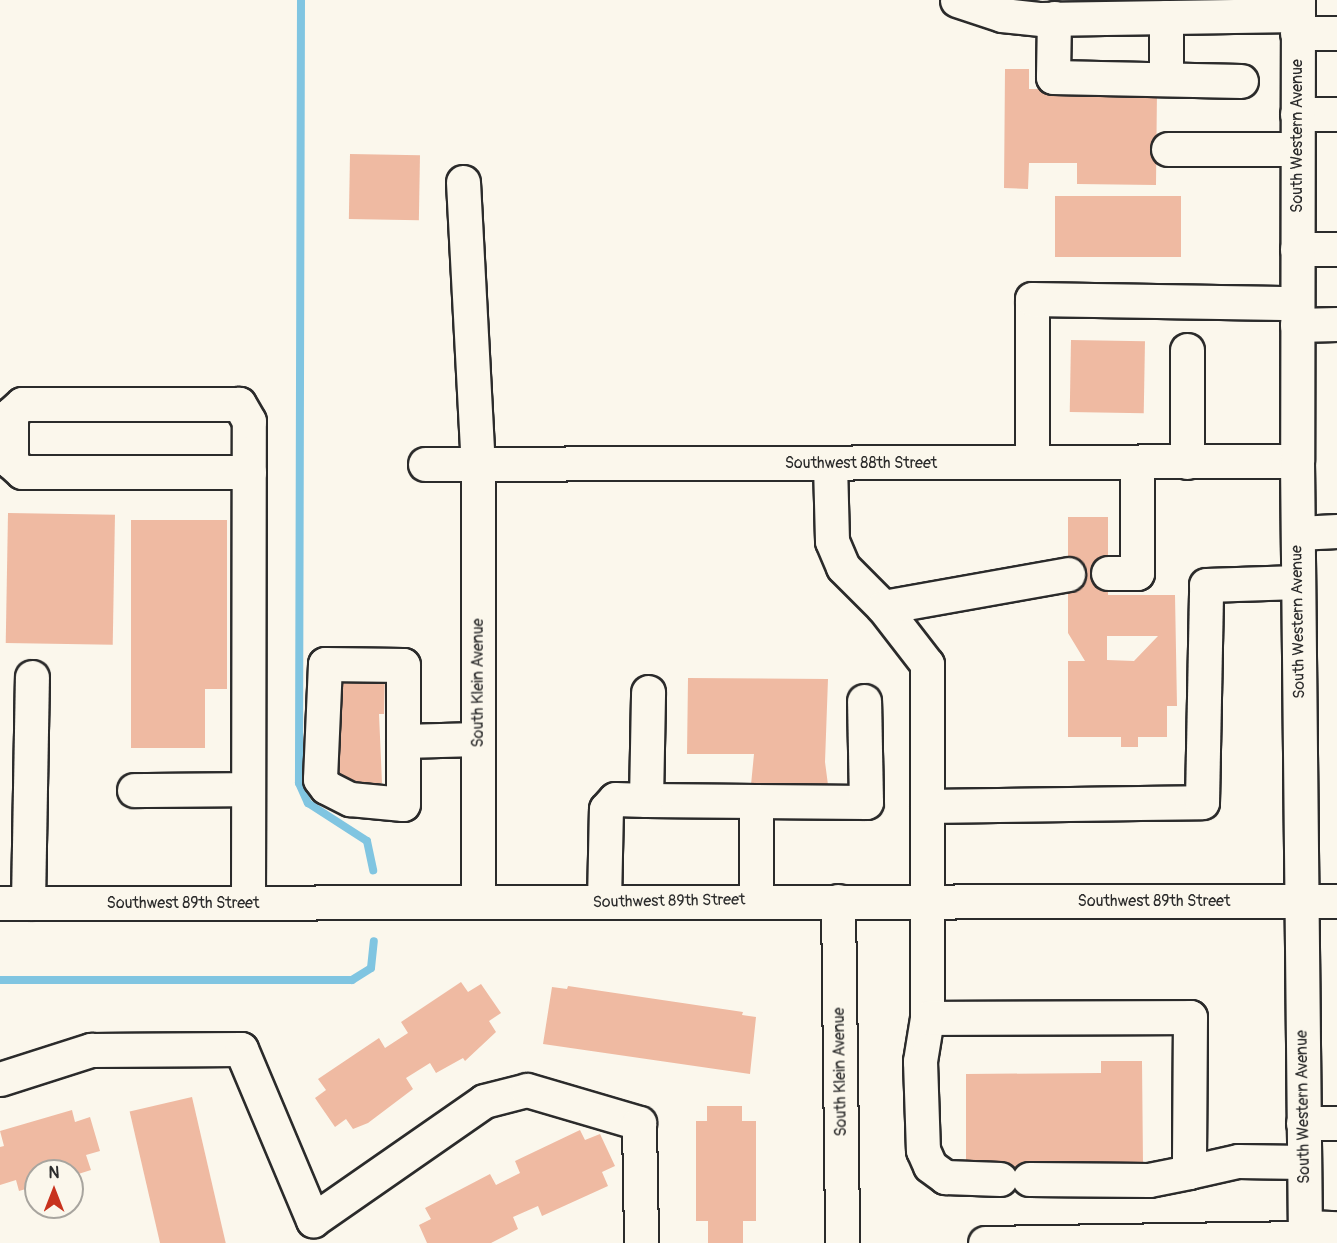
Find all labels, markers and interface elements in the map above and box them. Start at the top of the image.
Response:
street label: South Western Avenue [1287,59,1307,213]
street label: Southwest 88th Street [785,453,937,473]
street label: South Western Avenue [1287,545,1309,699]
street label: South Klein Avenue [468,618,488,748]
street label: Southwest 89th Street [592,890,746,912]
street label: Southwest 89th Street [1078,891,1230,911]
street label: Southwest 89th Street [107,893,259,913]
street label: South Klein Avenue [829,1007,851,1137]
street label: South Western Avenue [1292,1030,1314,1184]
north arrow [24,1159,84,1219]
text: N [49,1163,59,1183]

